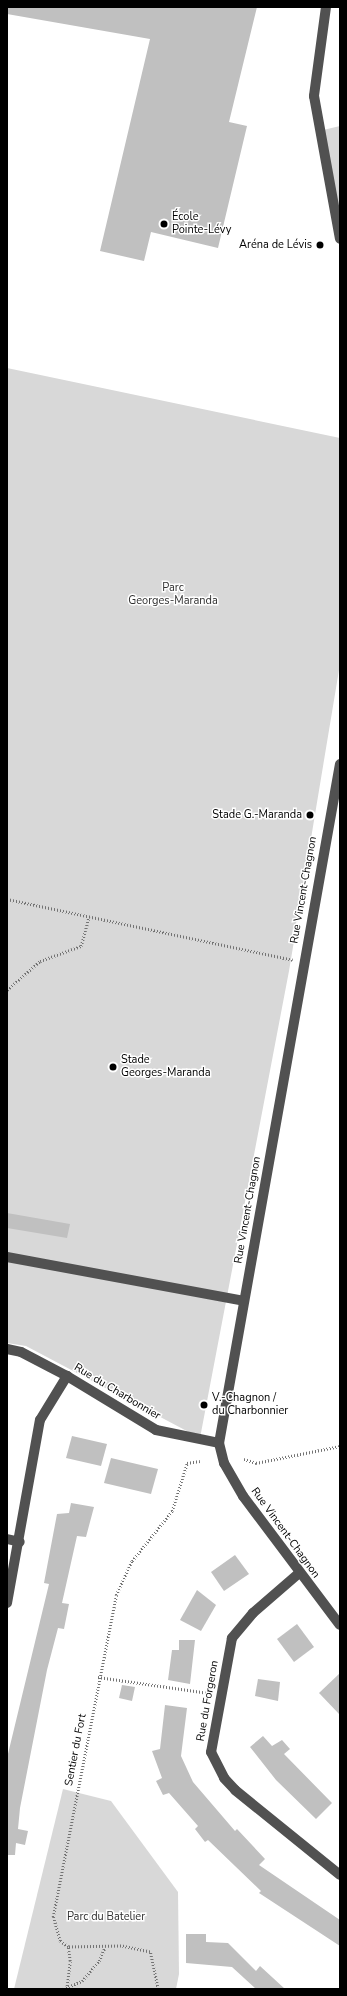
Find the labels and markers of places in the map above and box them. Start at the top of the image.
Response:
place label: École Pointe-Lévy [172,211,231,237]
marker: École Pointe-Lévy [159,219,169,229]
place label: Aréna de Lévis [239,238,312,252]
marker: Aréna de Lévis [315,240,325,250]
place label: Stade G.-Maranda [212,808,302,822]
marker: Stade G.-Maranda [305,810,315,820]
place label: Stade Georges-Maranda [121,1054,211,1080]
marker: Stade Georges-Maranda [108,1062,118,1072]
place label: V.-Chagnon / du Charbonnier [212,1392,288,1418]
marker: V.-Chagnon / du Charbonnier [199,1400,209,1410]

